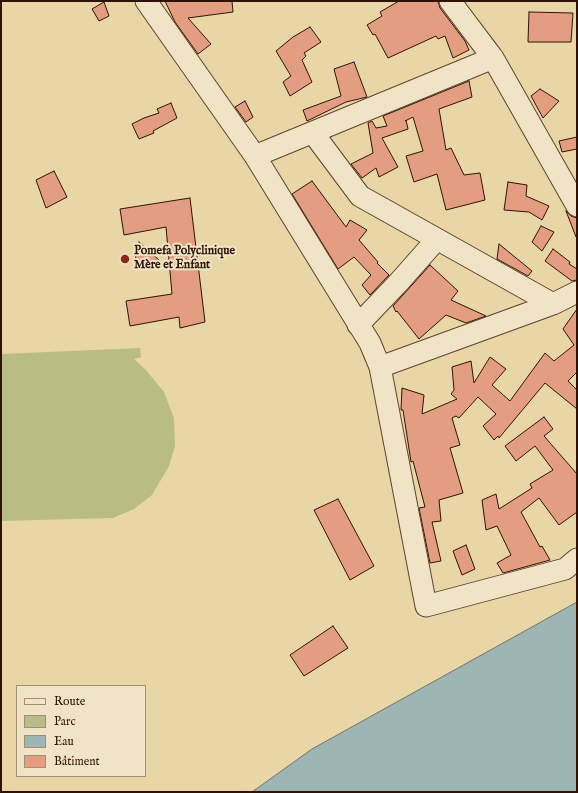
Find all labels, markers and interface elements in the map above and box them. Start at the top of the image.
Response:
place label: Pomefa Polyclinique Mère et Enfant [134,245,235,273]
marker: Pomefa Polyclinique Mère et Enfant [119,253,131,265]
legend [16,685,146,777]
text: Route [54,694,85,709]
text: Parc [54,714,76,729]
text: Eau [54,734,74,749]
text: Bâtiment [54,754,100,769]

